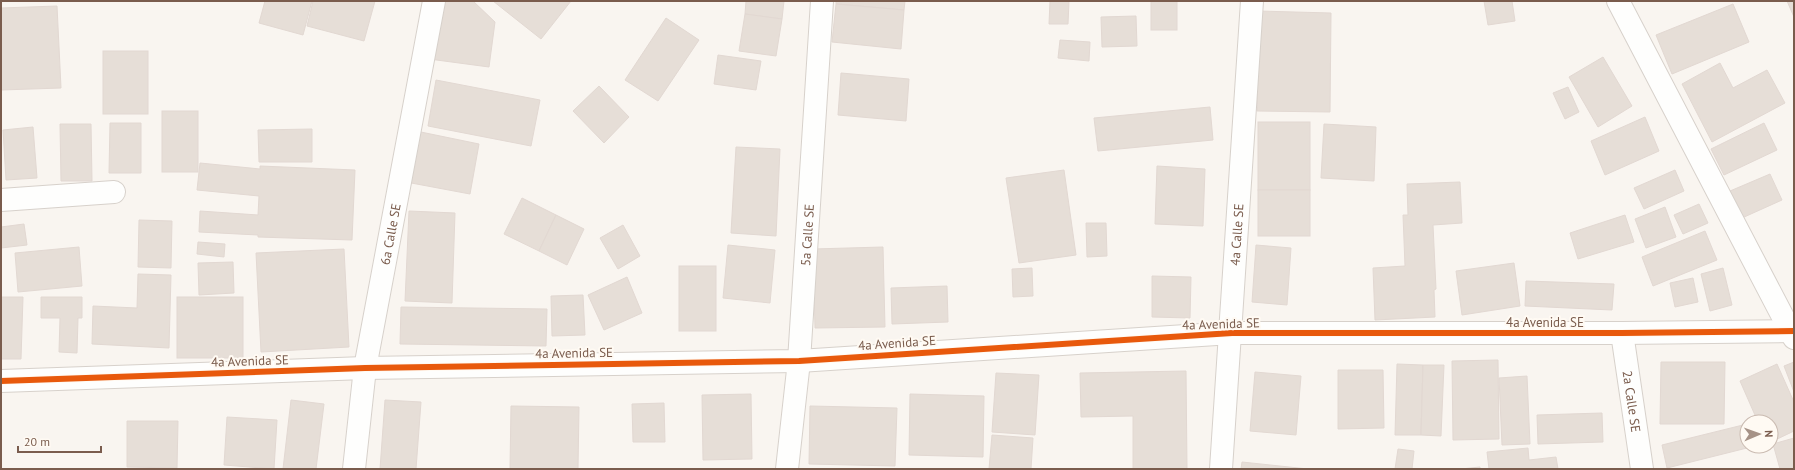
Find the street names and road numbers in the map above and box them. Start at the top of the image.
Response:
street label: 6a Calle SE [376,202,404,266]
street label: 5a Calle SE [797,203,818,267]
street label: 4a Calle SE [1226,203,1247,266]
street label: 4a Avenida SE [1182,314,1260,334]
street label: 4a Avenida SE [1506,314,1584,331]
street label: 4a Avenida SE [858,332,936,354]
street label: 4a Avenida SE [535,344,613,362]
street label: 4a Avenida SE [211,351,289,371]
street label: 2a Calle SE [1619,369,1645,433]

